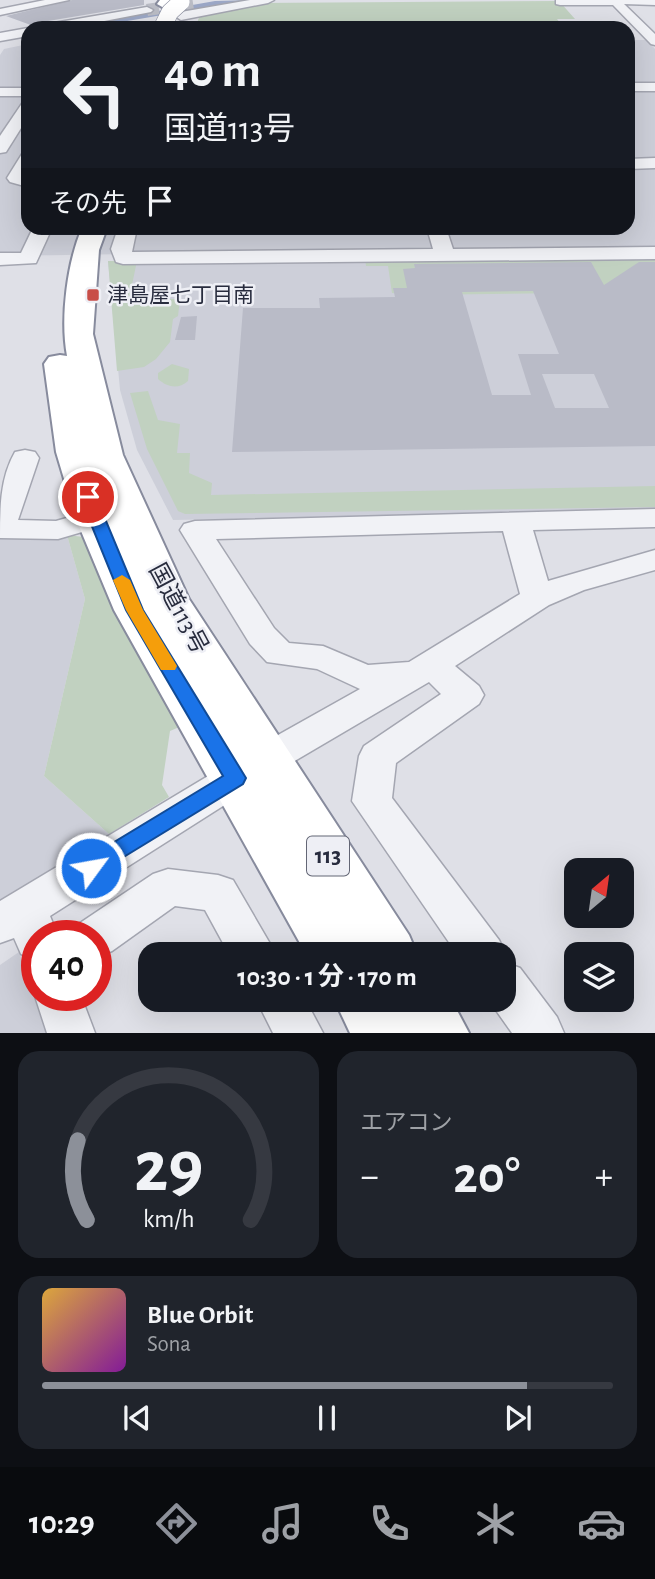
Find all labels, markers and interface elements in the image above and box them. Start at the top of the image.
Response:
text: 40 m [164,47,261,96]
icon: left [49,49,140,140]
text: 国道113号 [164,113,295,145]
icon: arrive [141,182,179,220]
text: その先 [49,191,127,217]
place label: 津島屋七丁目南 [107,284,254,306]
marker: 津島屋七丁目南 [85,287,101,303]
pin [58,467,118,527]
icon: arrive [69,478,107,516]
street label: 国道113号 [144,559,213,658]
position arrow [54,831,128,905]
road number: 113 [307,836,349,876]
north arrow [564,858,634,928]
map controls [564,858,634,1012]
speed limit sign: 40 [21,920,112,1011]
button: layers [564,942,634,1012]
text: 10:30 · 1 分 · 170 m [237,964,417,990]
text: エアコン [361,1112,453,1135]
text: 29 [134,1133,203,1206]
text: 20° [453,1150,520,1202]
text: − [361,1158,379,1196]
text: + [595,1158,613,1196]
text: km/h [142,1207,194,1232]
text: Blue Orbit [147,1302,253,1328]
text: Sona [147,1333,191,1356]
icon: previous [118,1399,156,1437]
icon: pause [308,1399,346,1437]
icon: next [499,1399,537,1437]
icon: directions [152,1499,201,1548]
icon: music [258,1499,307,1548]
icon: phone [365,1499,414,1548]
icon: climate [471,1499,520,1548]
icon: car [577,1499,626,1548]
text: 10:29 [29,1507,95,1539]

